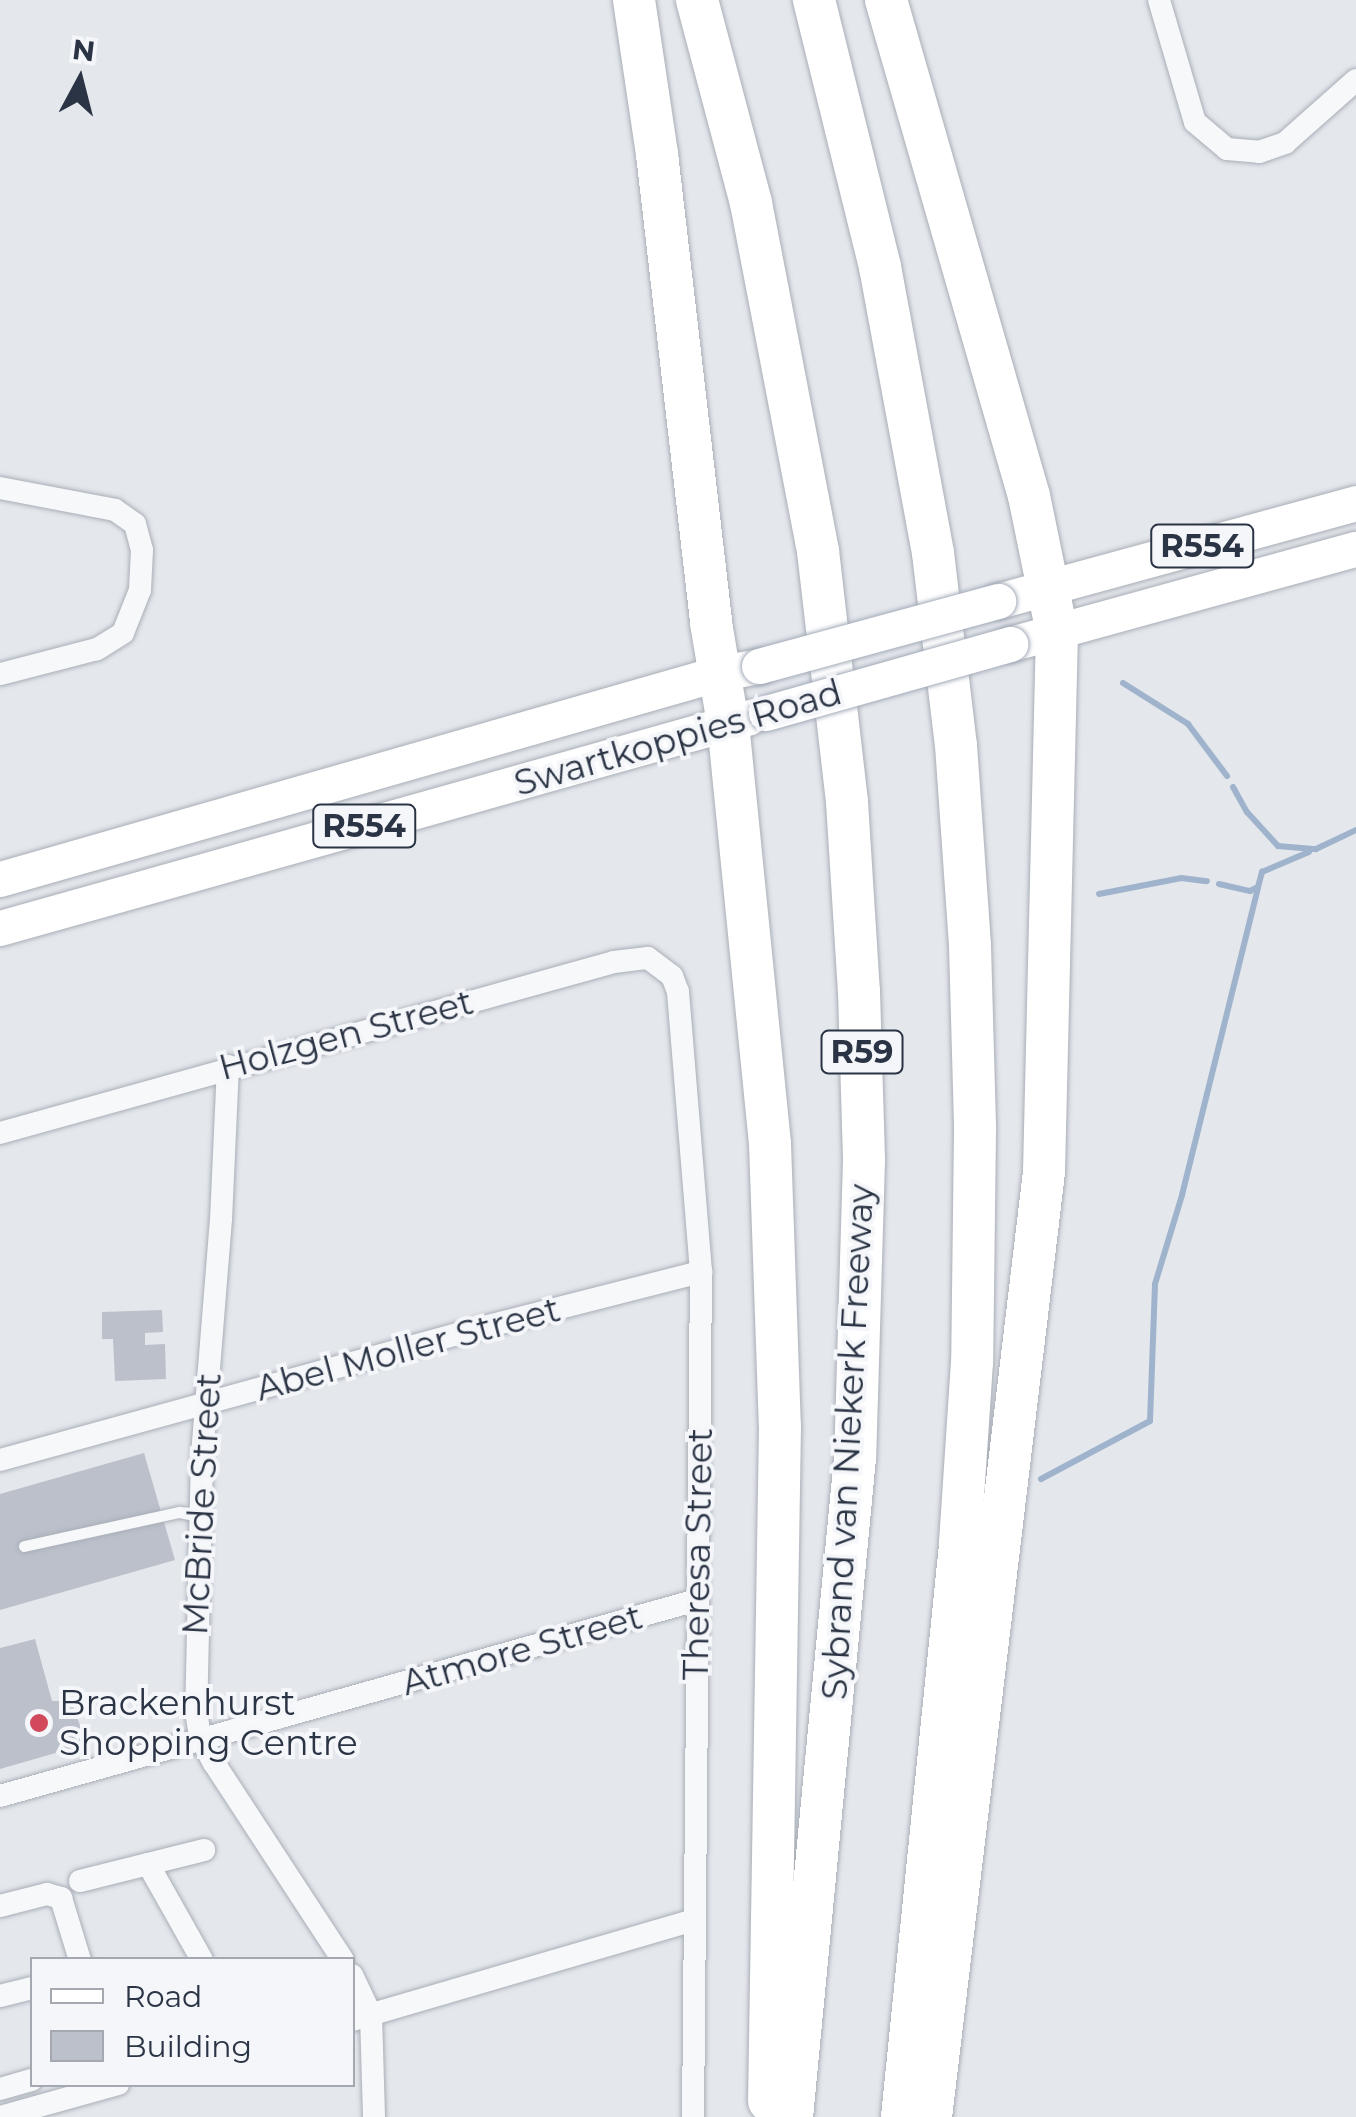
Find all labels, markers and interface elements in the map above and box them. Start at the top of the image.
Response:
north arrow [30,30,130,130]
text: N [70,32,97,68]
road number: R554 [1150,519,1254,573]
street label: Swartkoppies Road [509,671,847,805]
road number: R554 [312,799,416,853]
street label: Holzgen Street [214,981,478,1089]
road number: R59 [820,1025,904,1079]
street label: Sybrand van Niekerk Freeway [814,1183,882,1701]
street label: Abel Moller Street [251,1288,565,1410]
street label: McBride Street [174,1372,230,1636]
street label: Theresa Street [675,1427,721,1681]
street label: Atmore Street [397,1596,647,1704]
place label: Brackenhurst Shopping Centre [59,1682,358,1764]
marker: Brackenhurst Shopping Centre [28,1712,50,1734]
legend [30,1957,355,2087]
text: Road [124,1978,202,2015]
text: Building [124,2028,252,2065]

